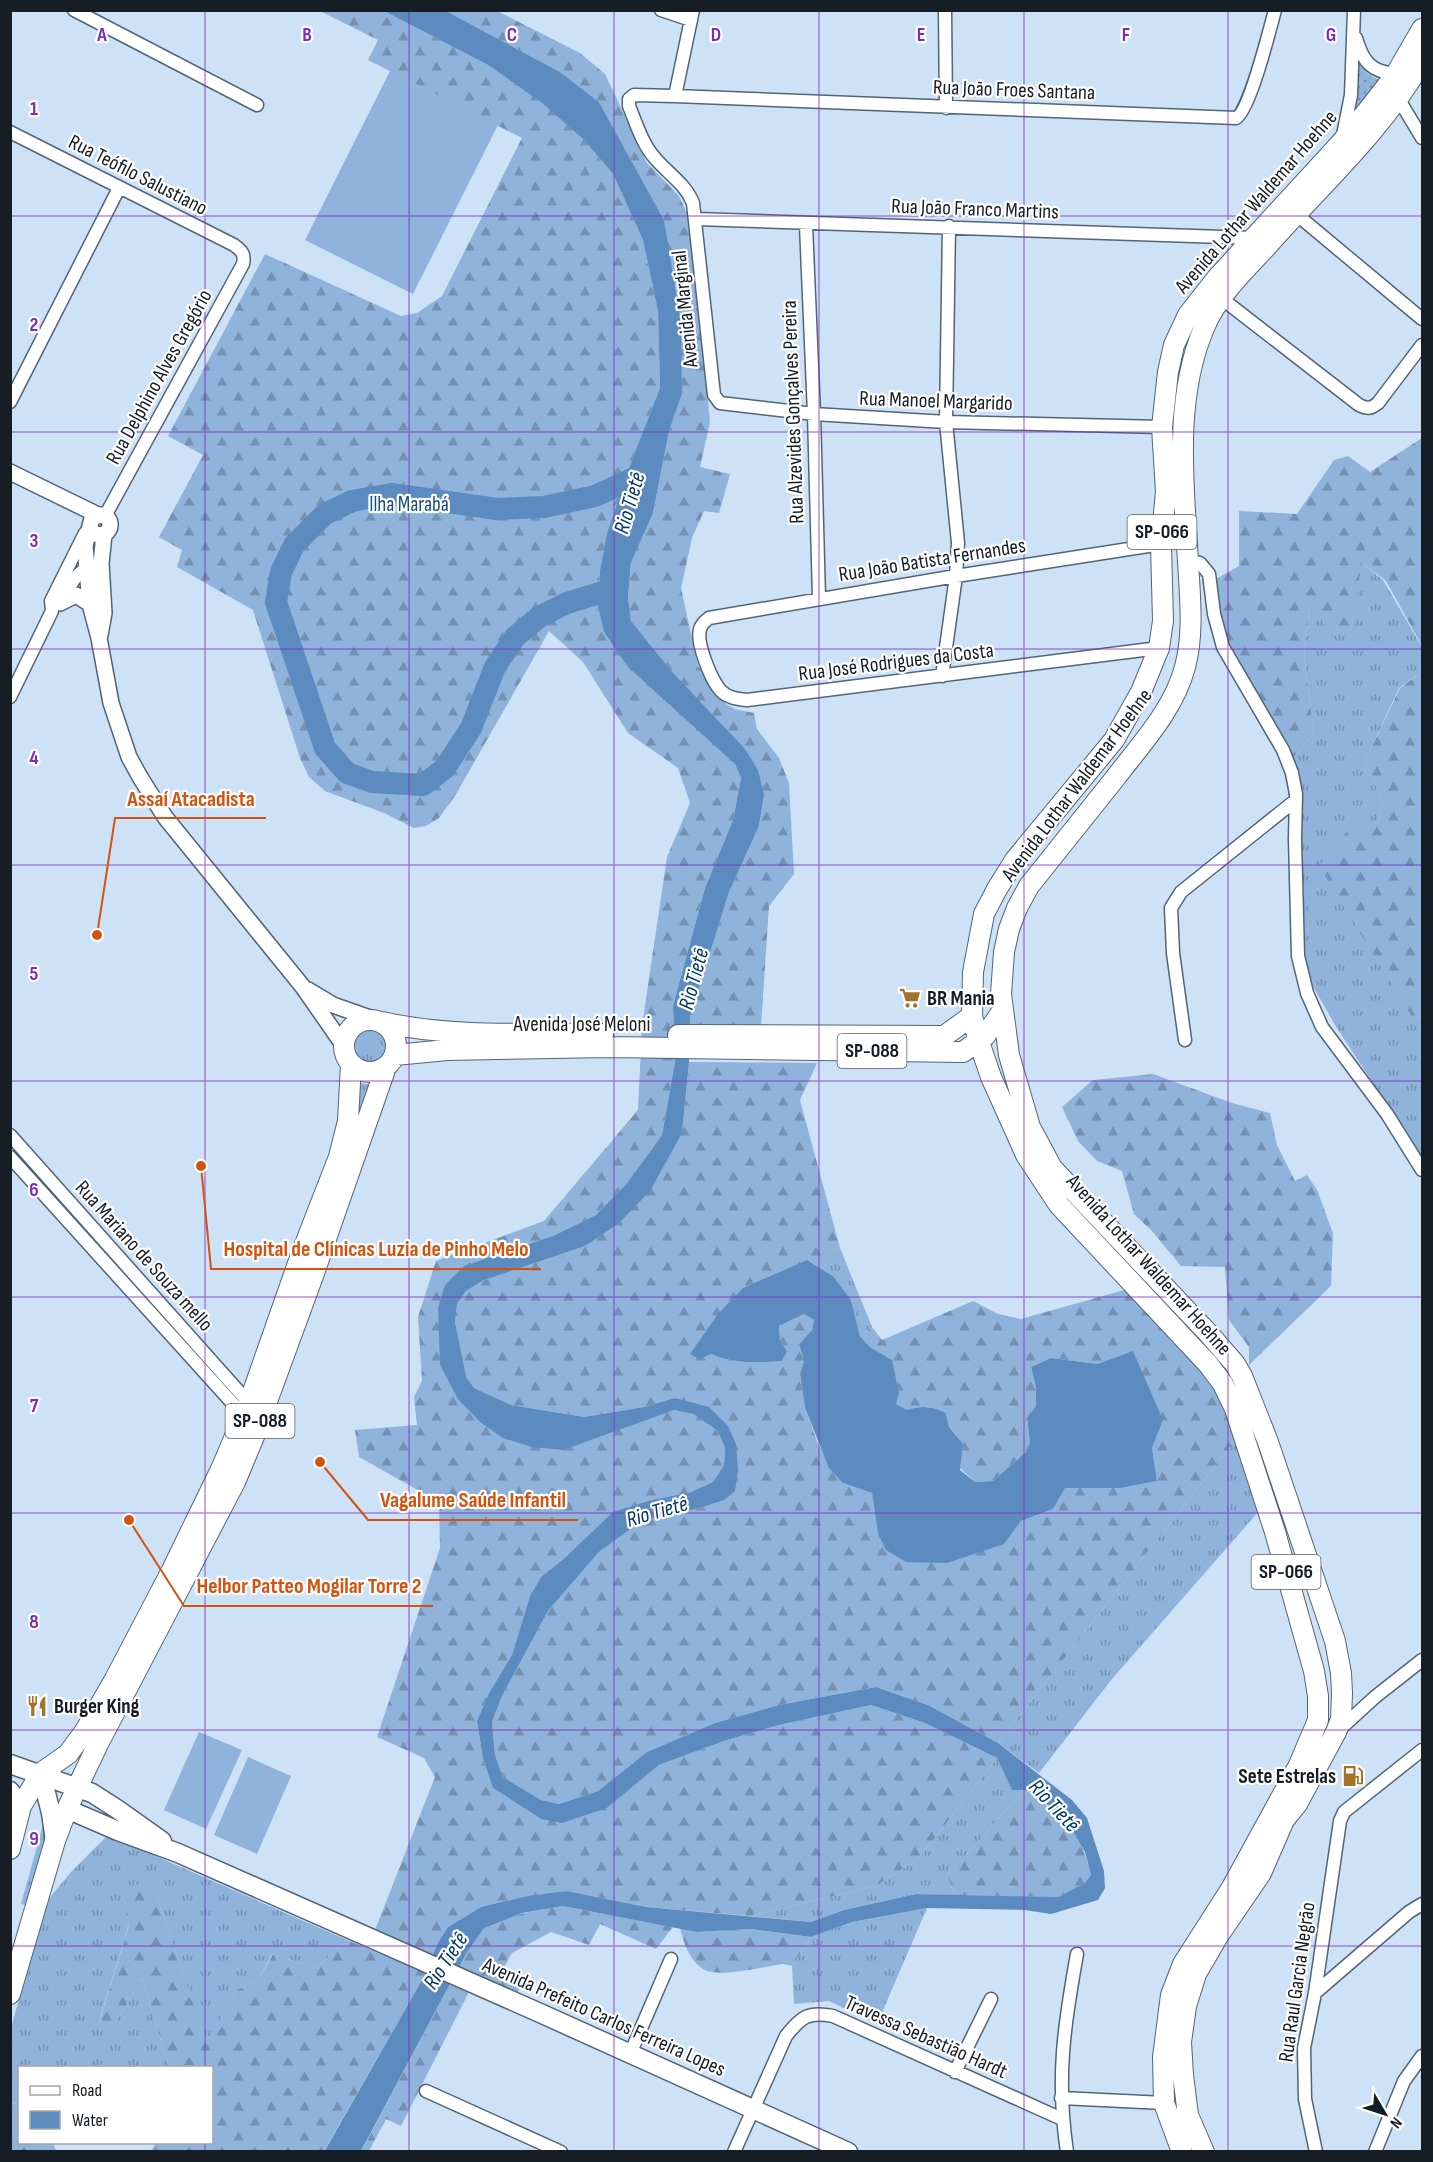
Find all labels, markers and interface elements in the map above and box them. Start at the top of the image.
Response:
text: A [96,23,107,47]
text: B [302,23,312,47]
text: C [507,23,517,47]
text: D [711,23,721,47]
text: E [917,23,925,47]
text: F [1122,23,1130,47]
text: G [1326,23,1336,47]
street label: Rua João Froes Santana [932,75,1096,105]
text: 1 [30,97,38,121]
street label: Avenida Lothar Waldemar Hoehne [1169,105,1342,300]
street label: Rua Teófilo Salustiano [64,129,212,221]
street label: Rua João Franco Martins [891,194,1059,224]
street label: Avenida Marginal [666,249,704,370]
street label: Rua Delphino Alves Gregório [101,285,217,469]
street label: Rua Alzevides Gonçalves Pereira [777,300,809,524]
text: 2 [30,313,38,337]
street label: Rua Manoel Margarido [859,386,1013,416]
water label: Rio Tietê [608,469,652,537]
park label: Ilha Marabá [369,492,449,517]
road number: SP-066 [1128,515,1196,549]
text: 3 [30,529,39,553]
street label: Rua João Batista Fernandes [837,533,1027,587]
street label: Rua José Rodrigues da Costa [797,638,995,686]
street label: Avenida Lothar Waldemar Hoehne [996,684,1158,887]
text: 4 [29,746,39,770]
callout: Assaí Atacadista [115,778,266,818]
text: Assaí Atacadista [126,786,255,813]
water label: Rio Tietê [673,945,715,1013]
text: 5 [30,962,39,986]
supermarket icon: BR Mania [898,986,922,1010]
place label: BR Mania [927,986,995,1011]
street label: Avenida José Meloni [513,1012,650,1037]
road number: SP-088 [838,1034,906,1068]
street label: Avenida Lothar Waldemar Hoehne [1060,1169,1237,1361]
street label: Rua Mariano de Souza mello [70,1176,218,1336]
text: 6 [29,1178,39,1202]
callout: Hospital de Clínicas Luzia de Pinho Melo [211,1229,541,1269]
text: Hospital de Clínicas Luzia de Pinho Melo [223,1236,529,1263]
text: 7 [30,1394,39,1418]
road number: SP-088 [226,1404,294,1438]
callout: Vagalume Saúde Infantil [368,1480,578,1520]
text: Vagalume Saúde Infantil [380,1487,566,1514]
water label: Rio Tietê [623,1490,691,1534]
road number: SP-066 [1252,1555,1320,1589]
callout: Helbor Patteo Mogilar Torre 2 [184,1566,433,1606]
text: Helbor Patteo Mogilar Torre 2 [196,1573,422,1600]
text: 8 [29,1610,39,1634]
restaurant icon: Burger King [25,1694,49,1718]
place label: Burger King [54,1694,140,1719]
place label: Sete Estrelas [1238,1764,1336,1789]
fuel station icon: Sete Estrelas [1341,1764,1365,1788]
water label: Rio Tietê [1023,1774,1086,1838]
text: 9 [29,1827,39,1851]
street label: Rua Raul Garcia Negrão [1273,1900,1321,2064]
water label: Rio Tietê [418,1927,475,1995]
street label: Avenida Prefeito Carlos Ferreira Lopes [478,1952,729,2082]
street label: Travessa Sebastião Hardt [841,1990,1011,2084]
legend [18,2066,213,2144]
text: Road [72,2080,102,2101]
north arrow [1355,2084,1415,2144]
text: Water [72,2110,108,2131]
text: N [1385,2113,1406,2132]

